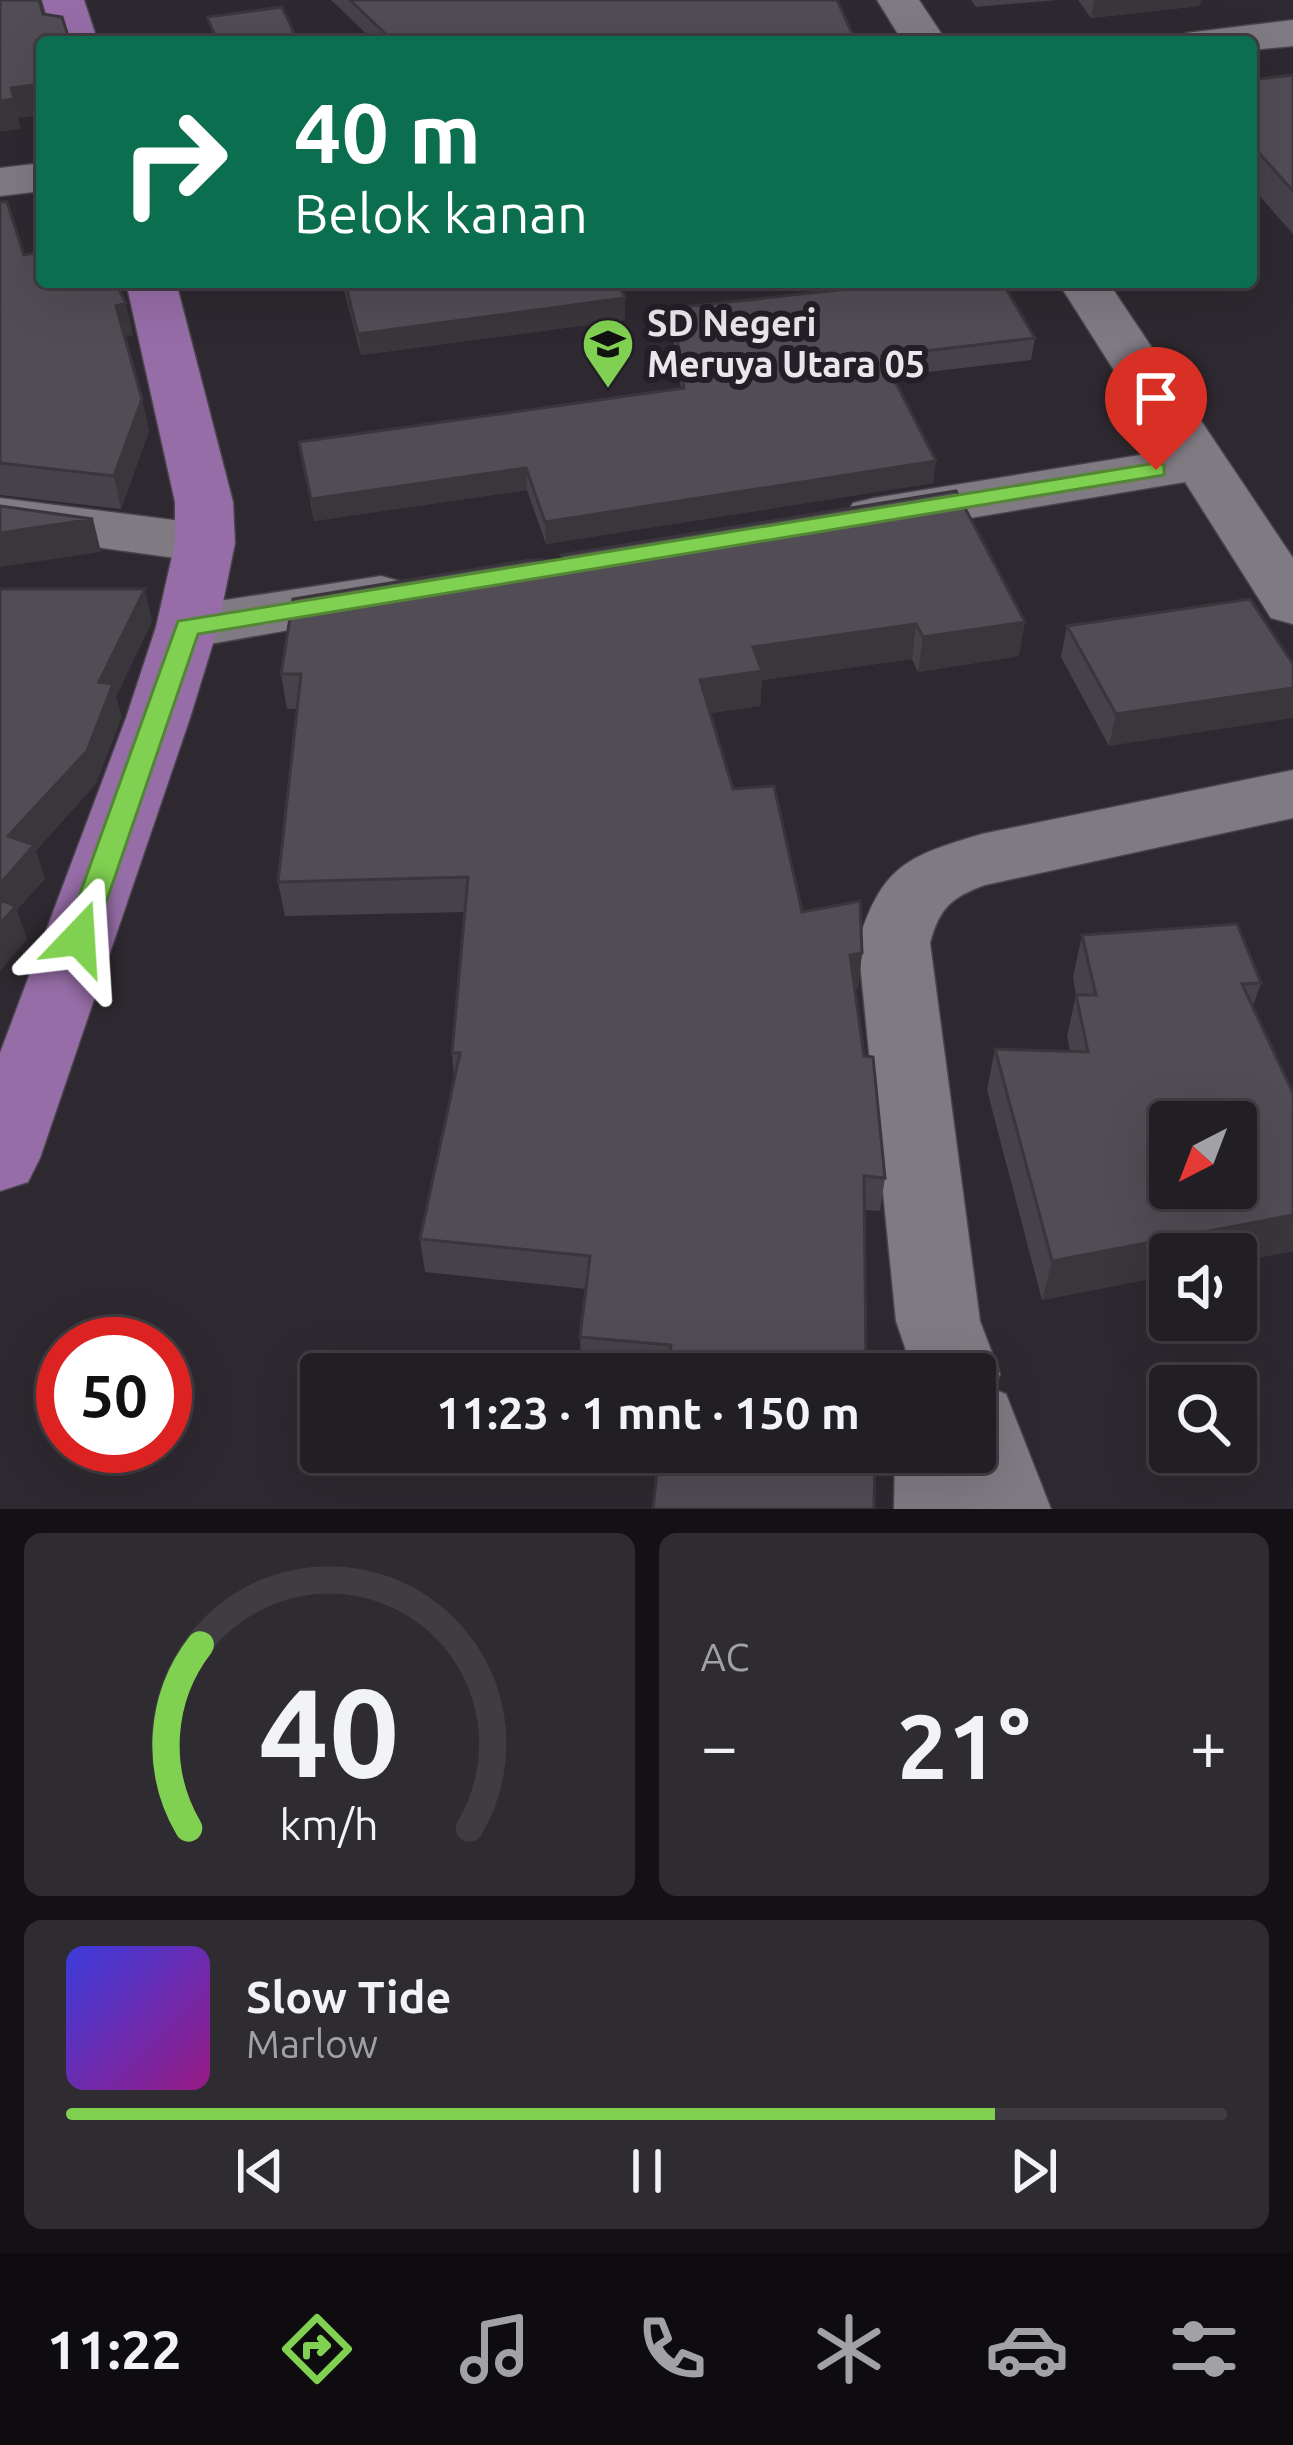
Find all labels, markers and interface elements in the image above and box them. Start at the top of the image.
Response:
icon: right [96,84,252,240]
text: 40 m [294,85,481,179]
text: Belok kanan [294,183,588,243]
place label: SD Negeri Meruya Utara 05 [647,302,925,384]
school or university icon: SD Negeri Meruya Utara 05 [580,316,636,390]
pin [1105,347,1207,470]
icon: arrive [1123,365,1189,431]
position arrow [16,875,142,1001]
north arrow [1149,1101,1257,1209]
map controls [1149,1101,1257,1473]
button: sound [1149,1233,1257,1341]
speed limit sign: 50 [36,1317,192,1473]
button: search [1149,1365,1257,1473]
text: 11:23 · 1 mnt · 150 m [436,1387,860,1438]
text: AC [701,1635,749,1678]
text: 40 [259,1661,400,1801]
text: 21° [897,1695,1030,1796]
text: − [701,1708,738,1782]
text: + [1190,1708,1227,1782]
text: km/h [280,1799,379,1847]
text: Slow Tide [246,1971,451,2022]
text: Marlow [246,2022,378,2065]
icon: previous [227,2138,293,2204]
icon: pause [614,2138,680,2204]
icon: next [1001,2138,1067,2204]
icon: directions [275,2307,359,2391]
icon: music [453,2307,537,2391]
icon: phone [630,2307,714,2391]
icon: climate [807,2307,891,2391]
icon: car [985,2307,1069,2391]
icon: filters [1162,2307,1246,2391]
text: 11:22 [47,2319,182,2379]

